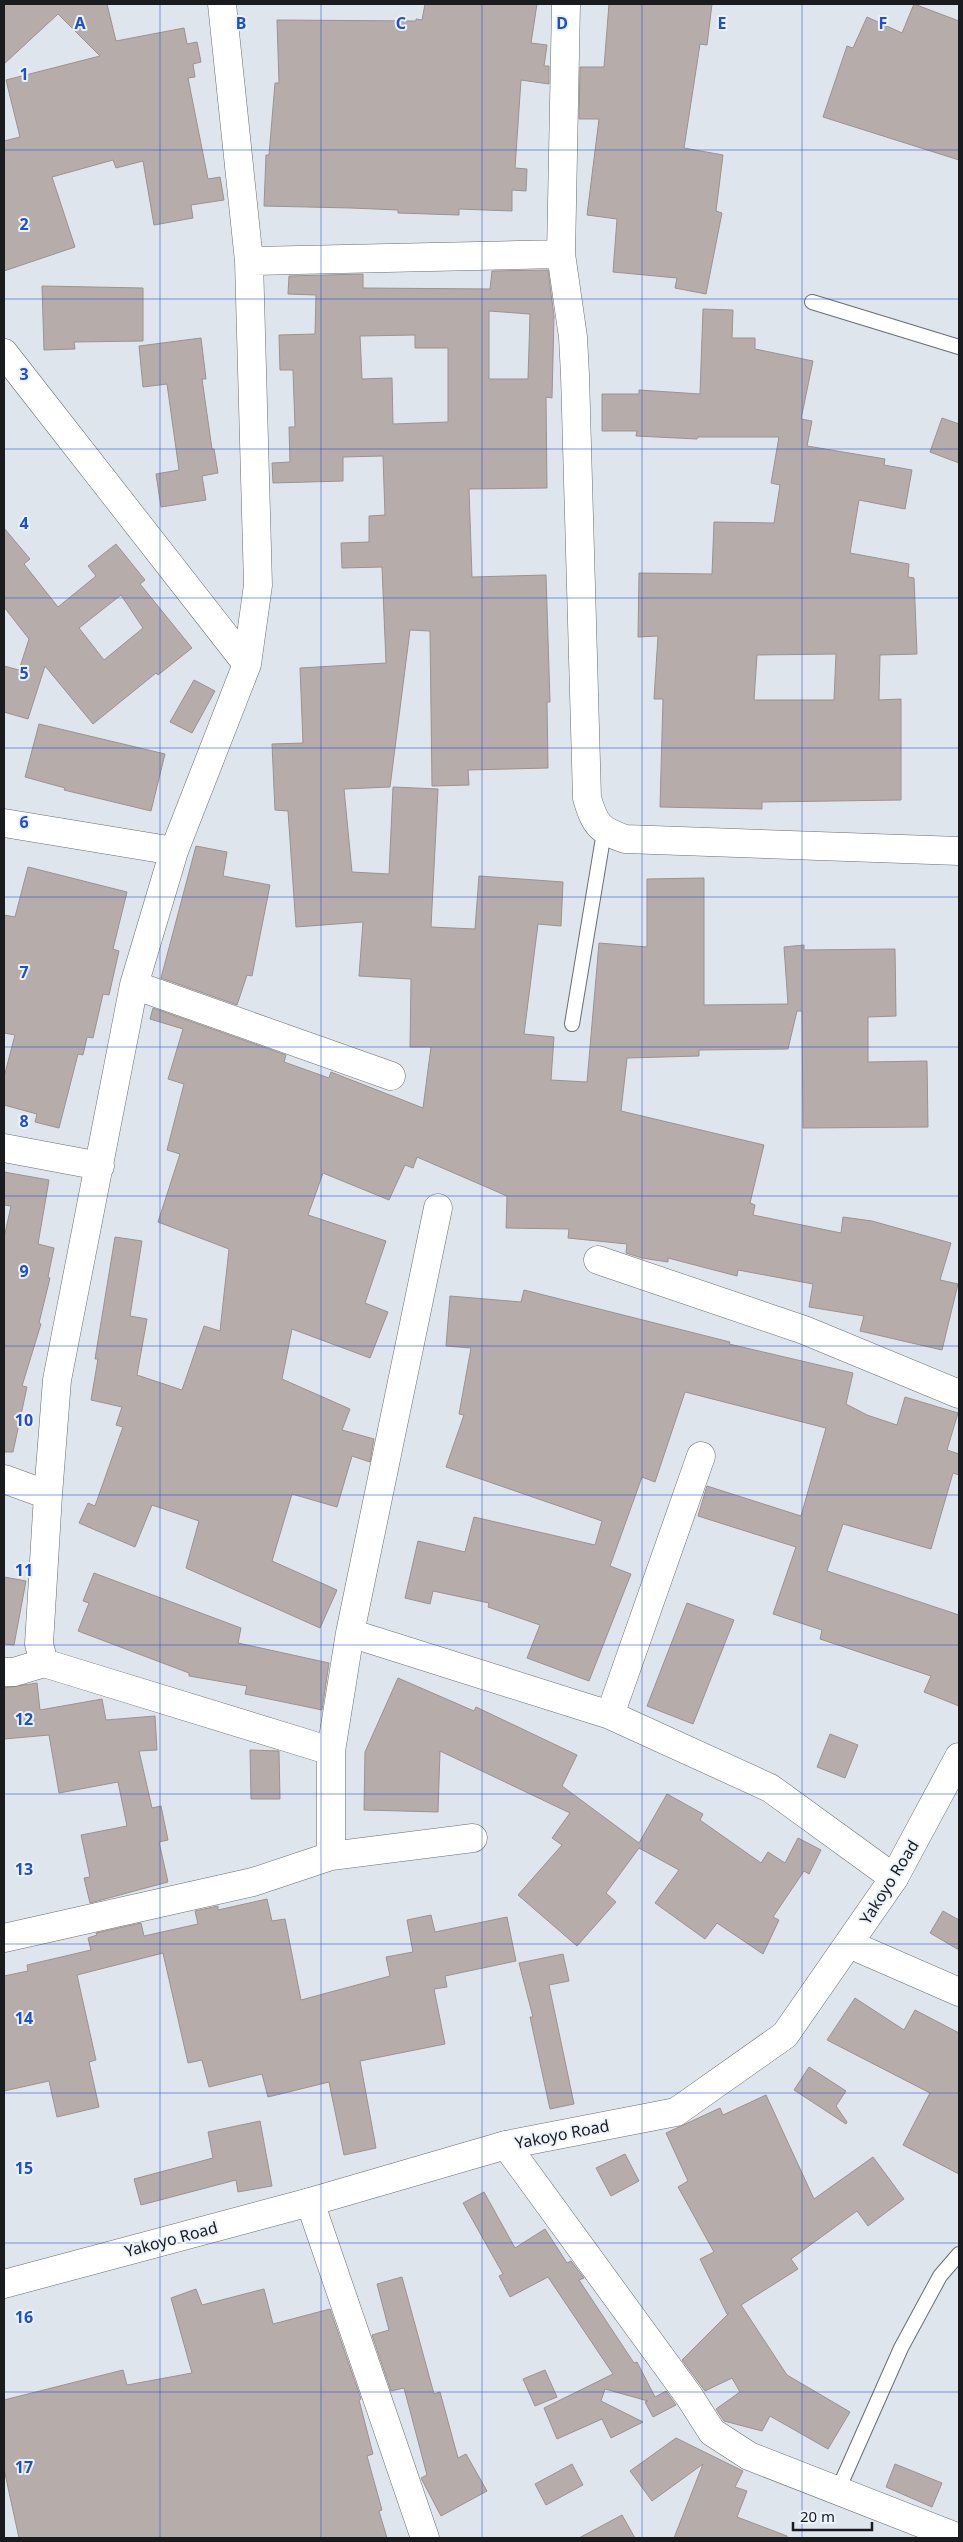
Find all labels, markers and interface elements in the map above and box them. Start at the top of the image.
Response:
text: A [74,12,86,34]
text: B [236,12,246,34]
text: C [396,12,406,34]
text: D [556,12,568,34]
text: E [718,12,727,34]
text: F [879,12,887,34]
text: 1 [19,63,29,85]
text: 2 [19,213,29,235]
text: 3 [19,363,29,385]
text: 4 [19,512,29,534]
text: 5 [19,662,29,684]
text: 6 [19,811,29,833]
text: 7 [19,961,29,983]
text: 8 [19,1110,29,1132]
text: 9 [19,1260,29,1282]
text: 10 [15,1409,33,1431]
text: 11 [15,1559,33,1581]
text: 12 [15,1708,33,1730]
street label: Yakoyo Road [854,1836,924,1928]
text: 13 [15,1858,33,1880]
text: 14 [15,2007,33,2029]
street label: Yakoyo Road [513,2114,611,2154]
text: 15 [15,2157,33,2179]
street label: Yakoyo Road [122,2216,220,2262]
text: 16 [15,2306,33,2328]
text: 17 [15,2456,33,2478]
scale bar [793,2500,872,2532]
text: 20 m [800,2506,835,2526]

